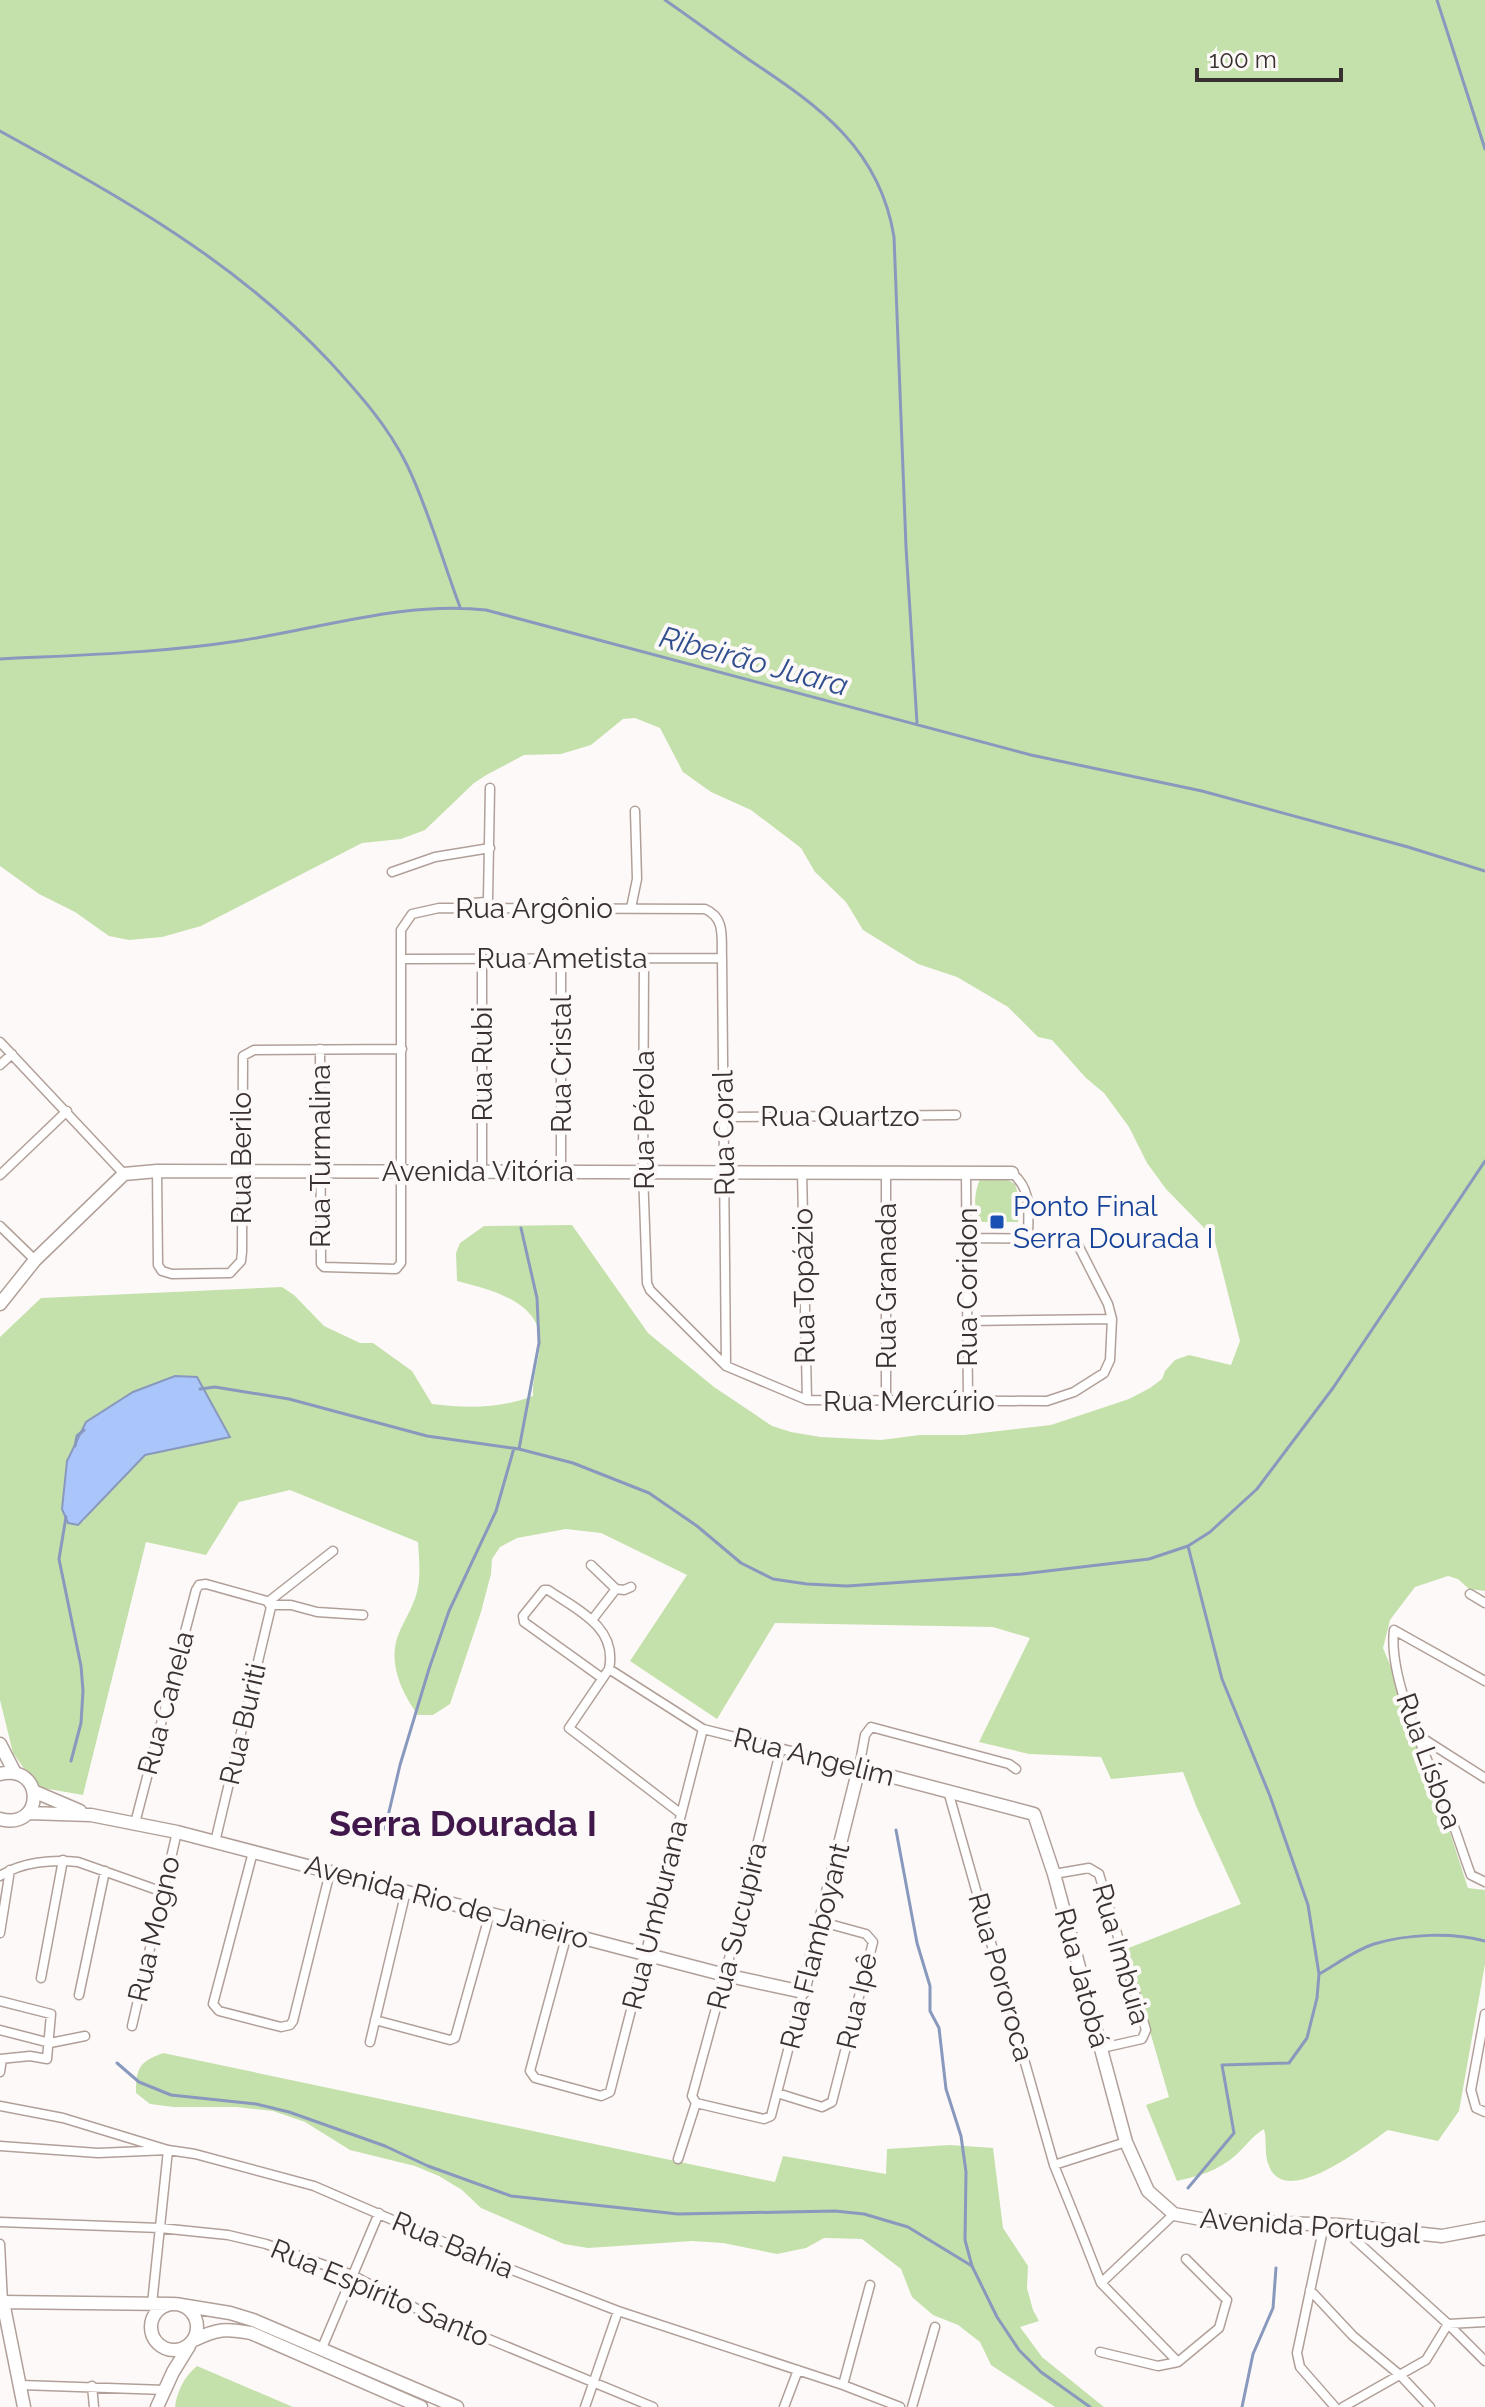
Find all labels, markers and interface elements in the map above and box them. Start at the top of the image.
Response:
scale bar [1197,32,1341,82]
text: 100 m [1209,45,1277,74]
water label: Ribeirão Juara [656,619,852,703]
street label: Rua Argônio [455,892,613,925]
street label: Rua Ametista [477,942,647,975]
street label: Rua Cristal [545,995,578,1133]
street label: Rua Rubi [466,1006,499,1122]
street label: Rua Pérola [628,1050,661,1190]
street label: Rua Turmalina [304,1064,337,1248]
street label: Rua Coral [706,1070,742,1196]
street label: Rua Berilo [225,1092,258,1224]
street label: Rua Quartzo [760,1100,920,1133]
street label: Avenida Vitória [382,1155,574,1188]
place label: Ponto Final Serra Dourada I [1013,1190,1214,1255]
street label: Rua Granada [870,1203,903,1369]
street label: Rua Coridon [951,1207,984,1367]
street label: Rua Topázio [786,1208,822,1364]
marker: Ponto Final Serra Dourada I [988,1213,1006,1231]
street label: Rua Mercúrio [823,1385,995,1418]
street label: Rua Canela [131,1628,201,1778]
street label: Rua Buriti [213,1660,273,1788]
street label: Rua Lísboa [1389,1689,1469,1833]
street label: Rua Angelim [730,1721,898,1793]
district label: Serra Dourada I [329,1802,597,1844]
street label: Rua Umburana [615,1817,695,2013]
street label: Rua Sucupira [700,1839,774,2013]
street label: Rua Flamboyant [773,1839,857,2052]
street label: Avenida Rio de Janeiro [301,1848,593,1956]
street label: Rua Mogno [121,1853,187,2005]
street label: Rua Imbuia [1085,1880,1157,2028]
street label: Rua Pororoca [961,1889,1041,2065]
street label: Rua Jatobá [1048,1905,1116,2051]
street label: Rua Ipê [830,1950,884,2052]
street label: Avenida Portugal [1199,2202,1422,2250]
street label: Rua Bahia [387,2205,519,2285]
street label: Rua Espírito Santo [266,2232,494,2354]

